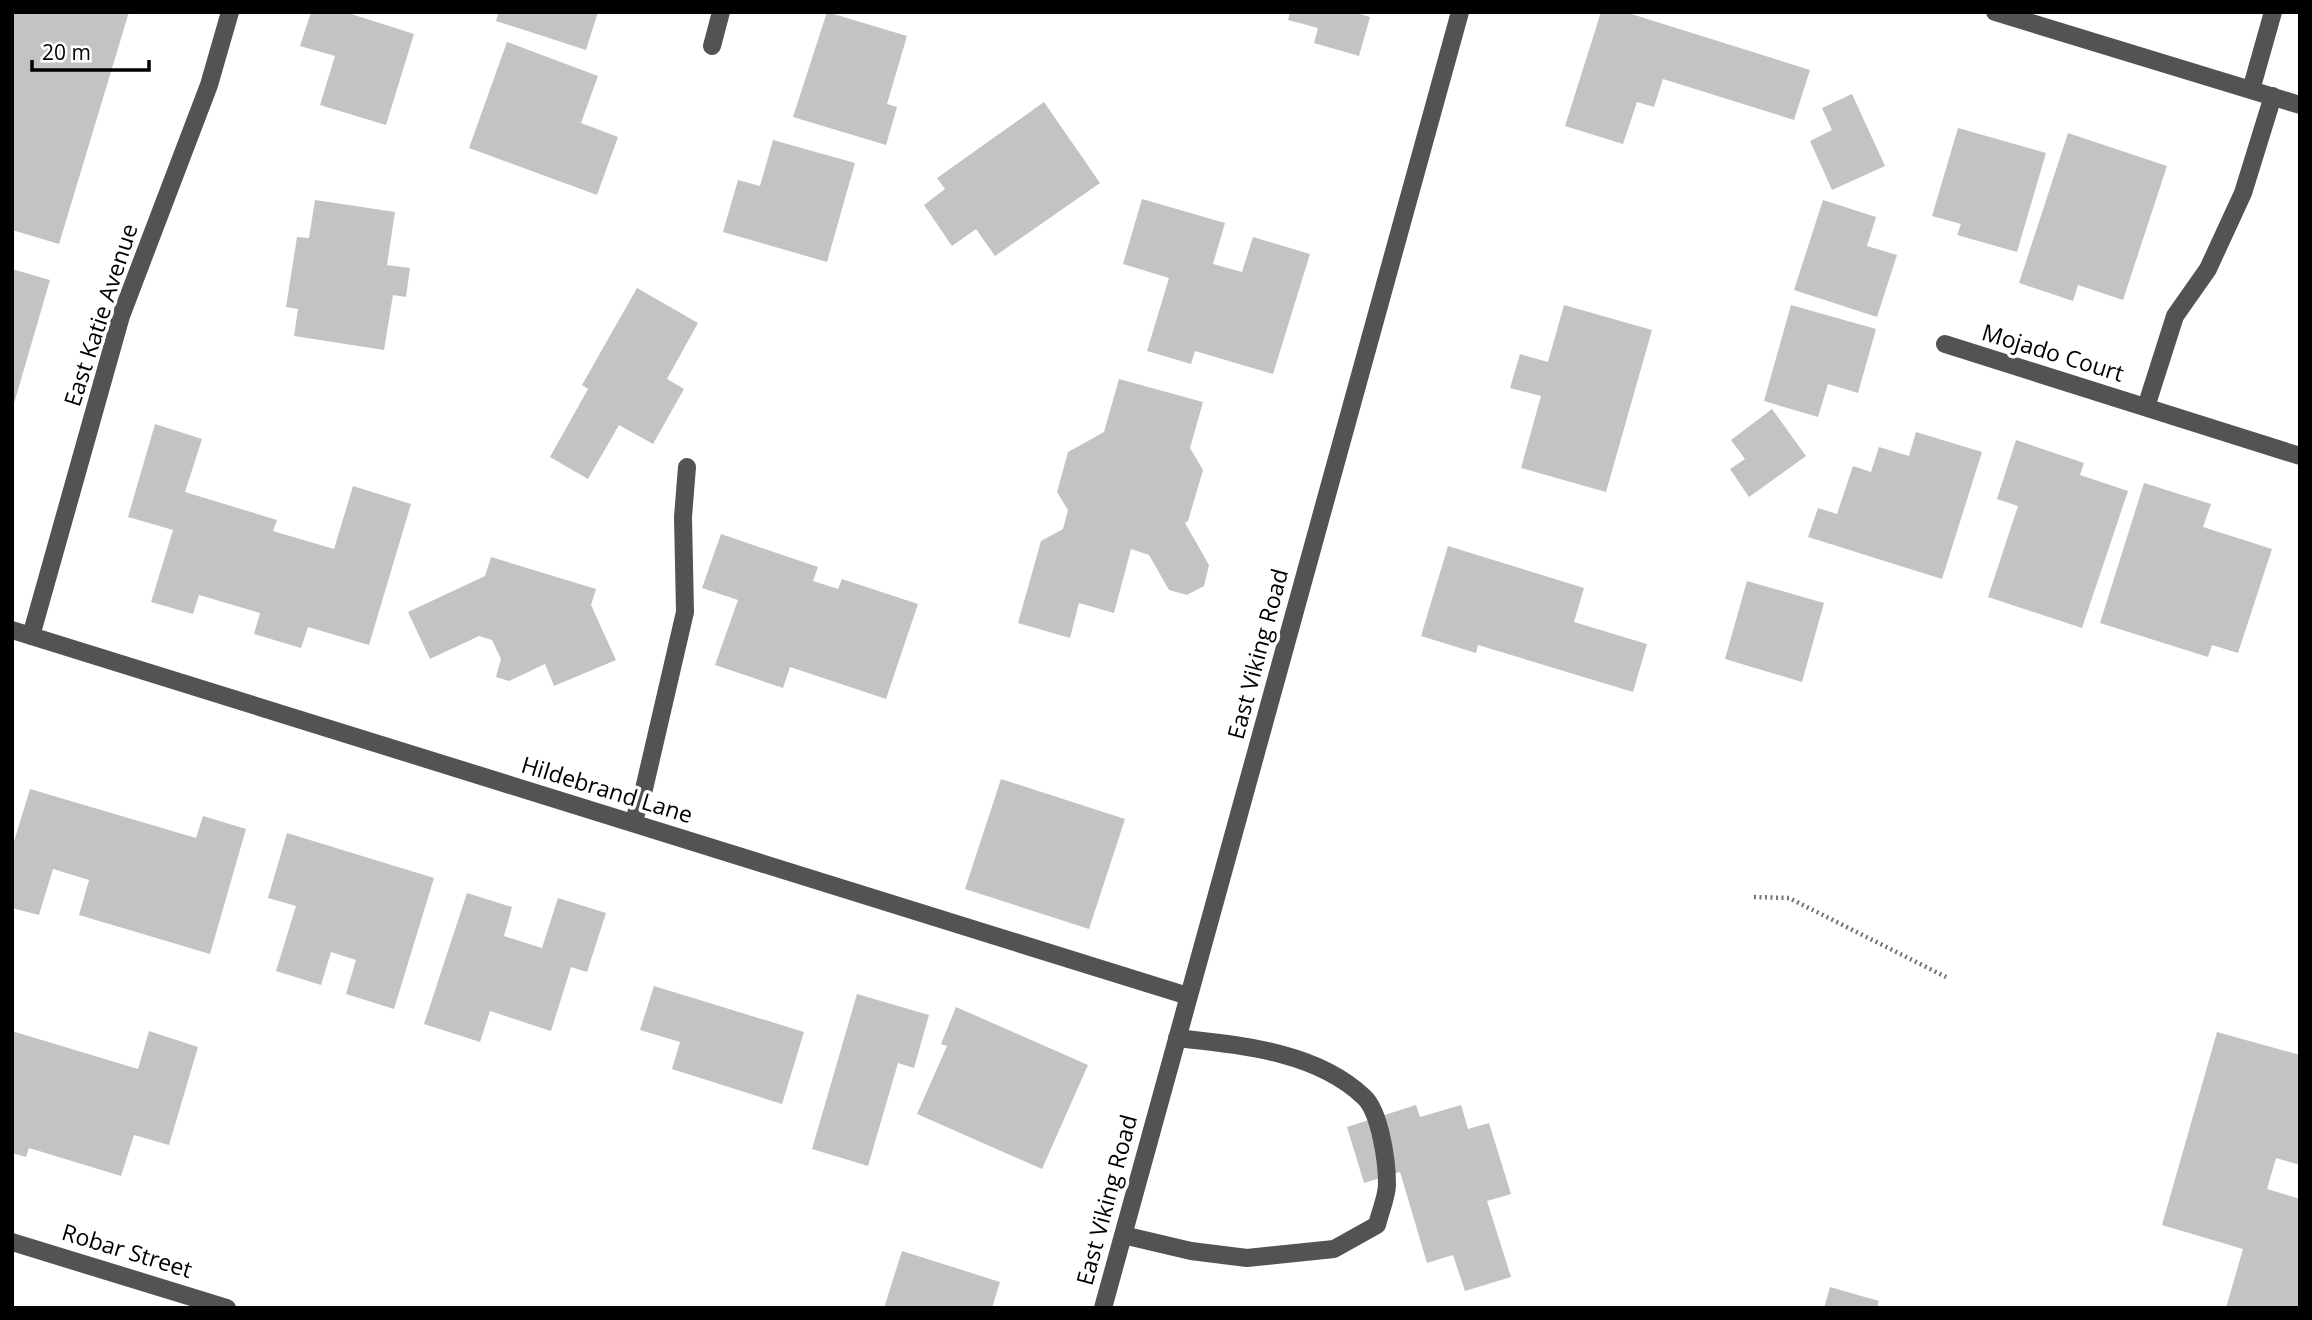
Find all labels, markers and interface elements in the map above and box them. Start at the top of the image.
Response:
scale bar [32,28,149,72]
text: 20 m [42,38,91,66]
street label: East Katie Avenue [55,219,145,410]
street label: Mojado Court [1978,315,2128,389]
street label: East Viking Road [1219,565,1295,743]
street label: Hildebrand Lane [518,748,697,830]
street label: East Viking Road [1068,1111,1144,1289]
street label: Robar Street [58,1215,196,1285]

